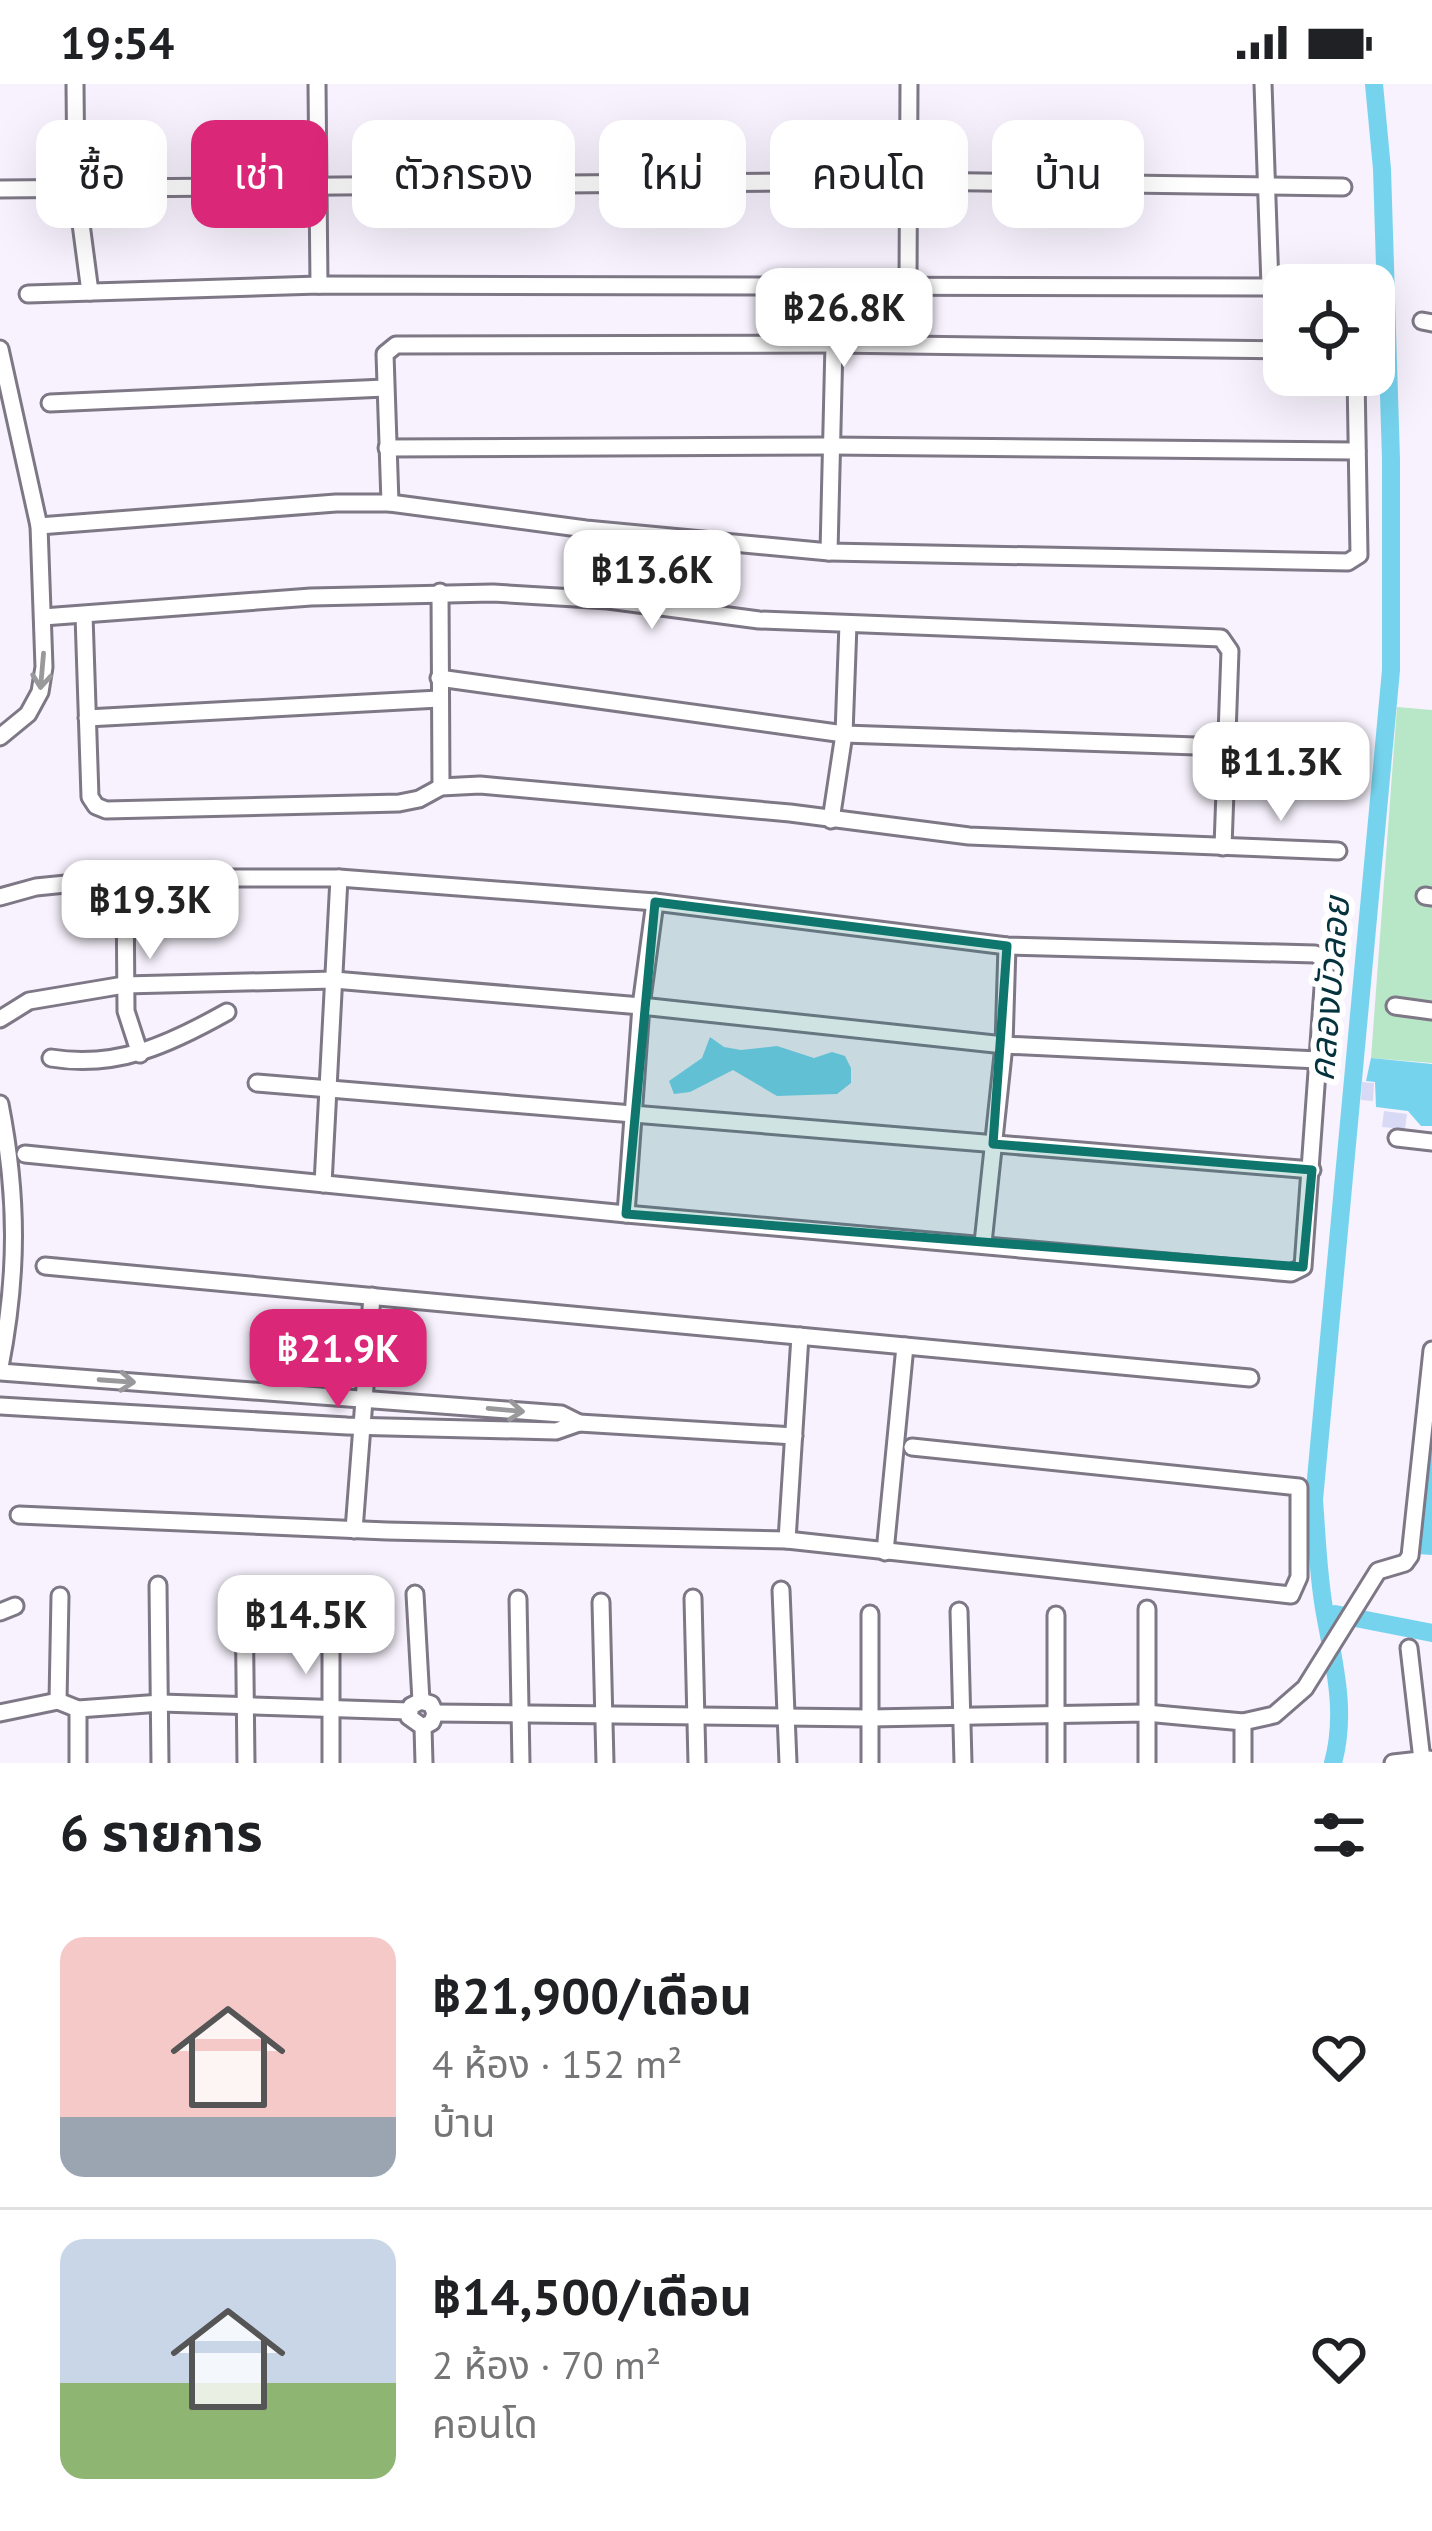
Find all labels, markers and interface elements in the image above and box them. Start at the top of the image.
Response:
text: 19:54 [60,13,174,71]
chip: ซื้อ [36,120,167,228]
chip: เช่า [191,120,328,228]
chip: ตัวกรอง [352,120,575,228]
chip: ใหม่ [599,120,746,228]
chip: คอนโด [770,120,968,228]
chip: บ้าน [992,120,1144,228]
map controls [1263,264,1395,396]
button: locate [1263,264,1395,396]
pin: ฿26.8K [746,268,942,370]
text: ฿26.8K [783,281,905,332]
pin: ฿13.6K [554,530,750,632]
text: ฿13.6K [591,543,713,594]
one-way arrow [30,651,53,690]
pin: ฿11.3K [1183,722,1379,824]
text: ฿11.3K [1220,735,1342,786]
pin: ฿19.3K [52,860,248,962]
text: ฿19.3K [89,873,211,924]
water label: คลองบัวลอย [1297,892,1360,1083]
pin: ฿21.9K [240,1309,436,1411]
text: ฿21.9K [277,1322,399,1373]
one-way arrow [97,1369,136,1392]
one-way arrow [486,1398,525,1421]
pin: ฿14.5K [208,1575,404,1677]
text: ฿14.5K [245,1588,367,1639]
text: 6 รายการ [60,1799,263,1865]
icon: filters [1306,1802,1372,1868]
text: ฿21,900/เดือน [432,1962,752,2028]
icon: home [156,1985,300,2129]
icon: heart [1306,2024,1372,2090]
text: 4 ห้อง · 152 m² [432,2038,682,2089]
text: บ้าน [432,2097,495,2148]
text: ฿14,500/เดือน [432,2263,752,2329]
icon: home [156,2287,300,2431]
icon: heart [1306,2326,1372,2392]
text: 2 ห้อง · 70 m² [432,2339,661,2390]
text: คอนโด [432,2398,538,2449]

